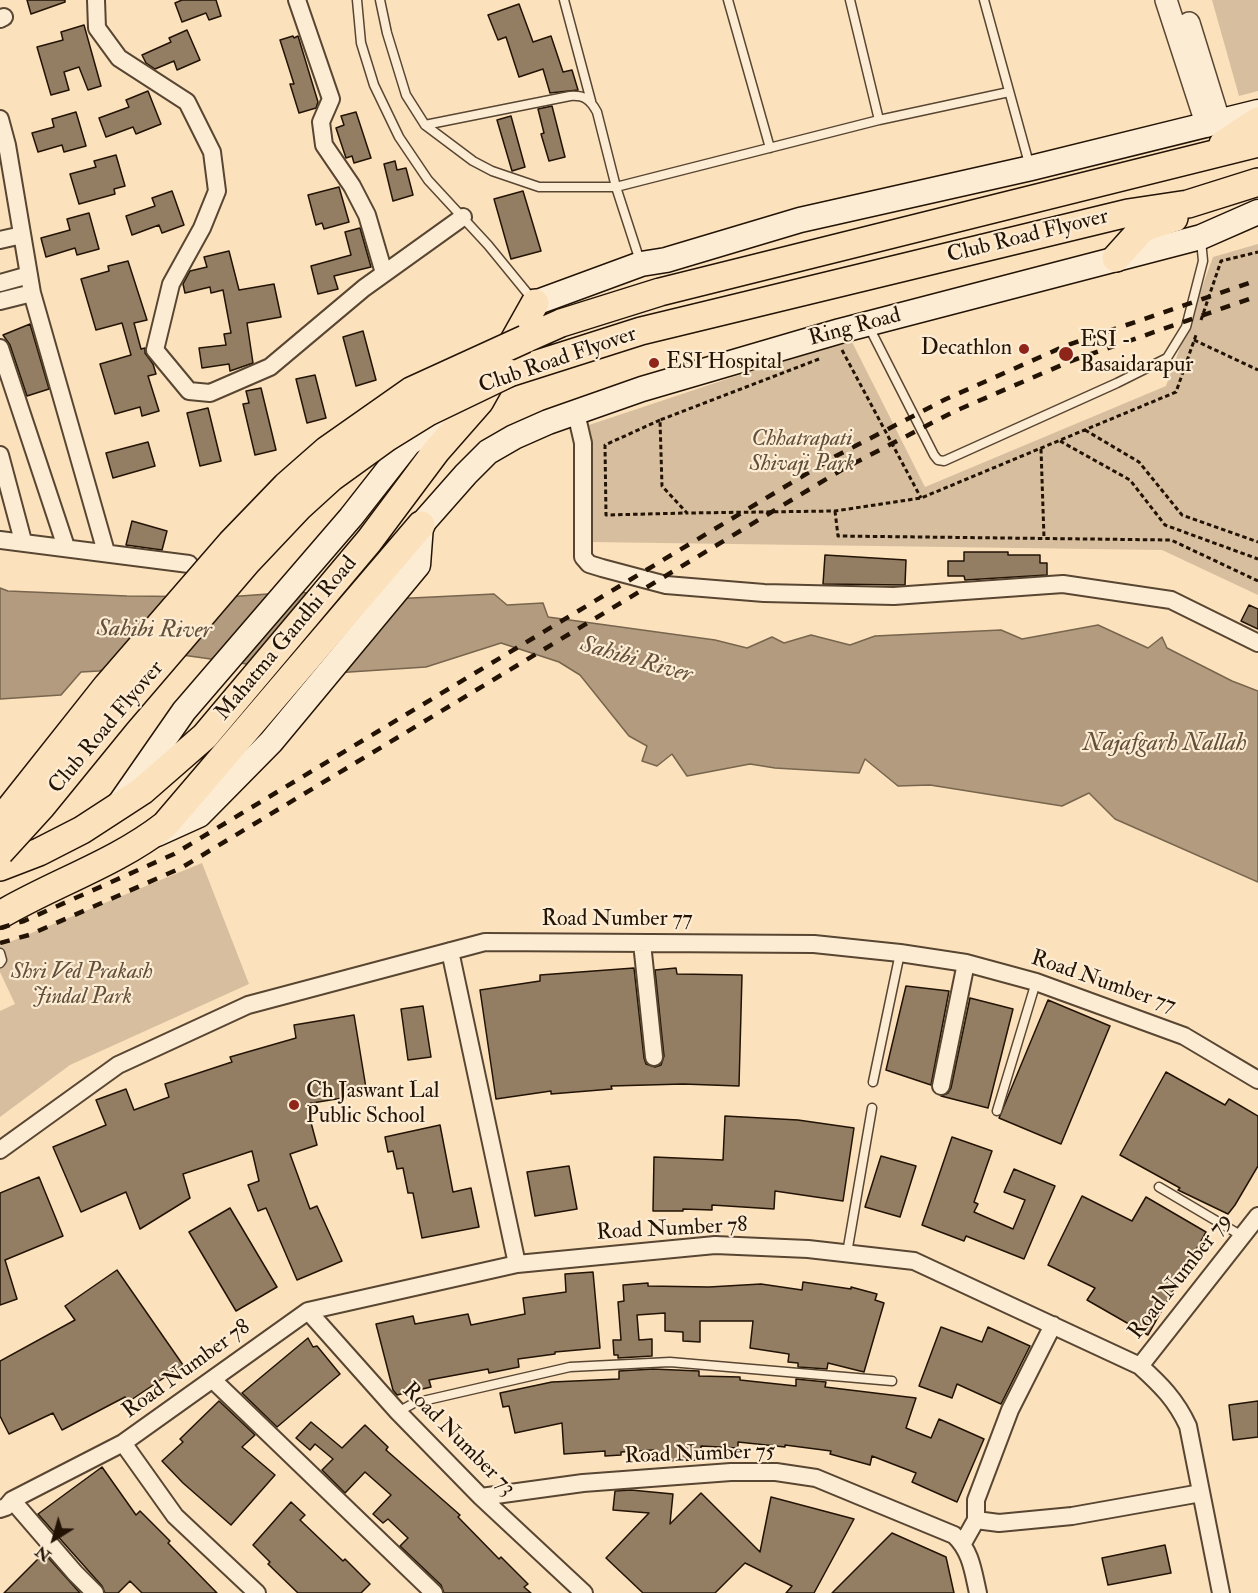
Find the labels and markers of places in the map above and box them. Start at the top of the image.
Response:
place label: ESI - Basaidarapur [1080,328,1194,380]
place label: Decathlon [921,336,1012,362]
marker: Decathlon [1017,342,1031,356]
marker: ESI - Basaidarapur [1057,345,1075,363]
place label: ESI Hospital [666,350,782,376]
marker: ESI Hospital [647,356,661,370]
place label: Ch Jaswant Lal Public School [306,1079,439,1130]
marker: Ch Jaswant Lal Public School [287,1098,301,1112]

